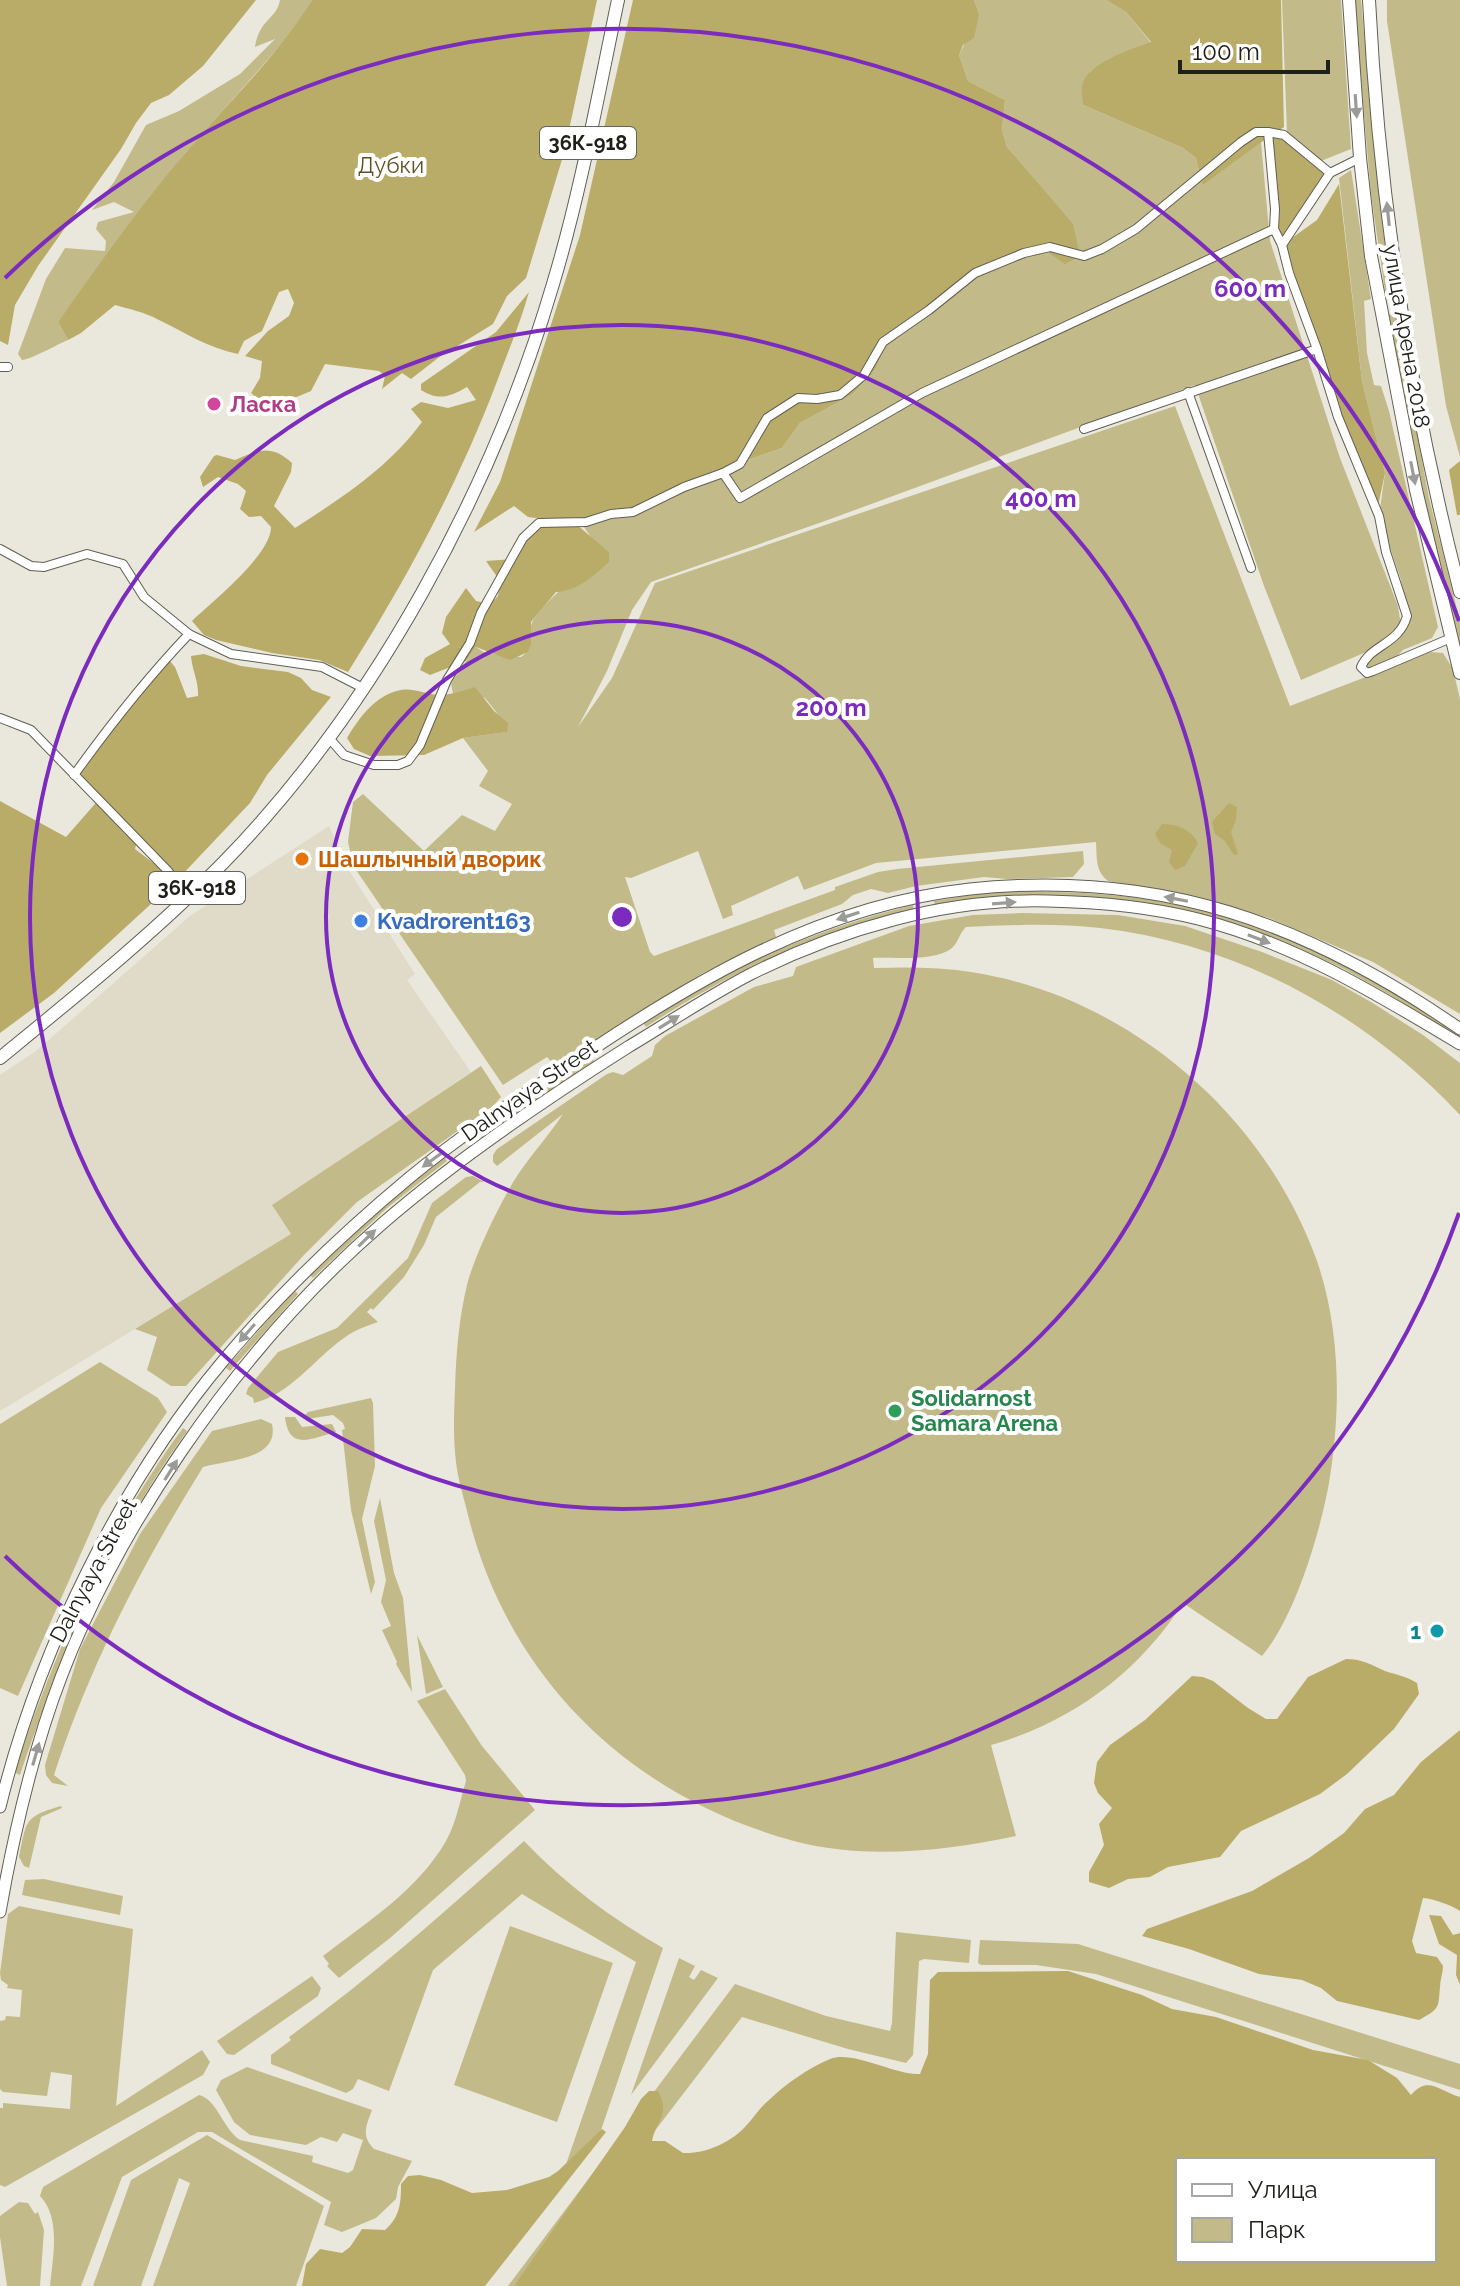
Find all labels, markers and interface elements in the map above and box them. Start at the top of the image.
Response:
scale bar [1180,24,1328,74]
text: 100 m [1192,37,1260,66]
one-way arrow [1350,94,1363,119]
road number: 36К-918 [540,127,636,159]
park label: Дубки [358,152,424,178]
one-way arrow [1381,201,1394,226]
street label: улица Арена 2018 [1378,242,1436,430]
text: 600 m [1214,274,1286,303]
place label: Ласка [230,391,296,417]
marker: Ласка [205,395,223,413]
one-way arrow [1407,461,1419,486]
text: 400 m [1005,484,1077,513]
text: 200 m [795,693,867,722]
place label: Шашлычный дворик [318,846,542,872]
marker: Шашлычный дворик [293,850,311,868]
road number: 36К-918 [149,872,245,904]
one-way arrow [1164,892,1189,904]
one-way arrow [992,896,1017,909]
centre of rings [608,903,636,931]
place label: Kvadrorent163 [377,908,531,934]
one-way arrow [835,910,859,922]
marker: Kvadrorent163 [352,912,370,930]
one-way arrow [1247,933,1271,946]
one-way arrow [659,1014,680,1029]
street label: Dalnyaya Street [456,1033,602,1146]
one-way arrow [422,1152,443,1168]
one-way arrow [357,1229,376,1247]
one-way arrow [239,1322,256,1342]
place label: Solidarnost Samara Arena [911,1385,1058,1436]
marker: Solidarnost Samara Arena [886,1402,904,1420]
one-way arrow [163,1459,177,1481]
street label: Dalnyaya Street [44,1493,142,1647]
place label: 1 [1410,1618,1421,1644]
marker: 1 [1428,1622,1446,1640]
one-way arrow [30,1742,43,1766]
legend [1176,2158,1436,2262]
text: Улица [1248,2175,1318,2204]
text: Парк [1248,2215,1306,2244]

